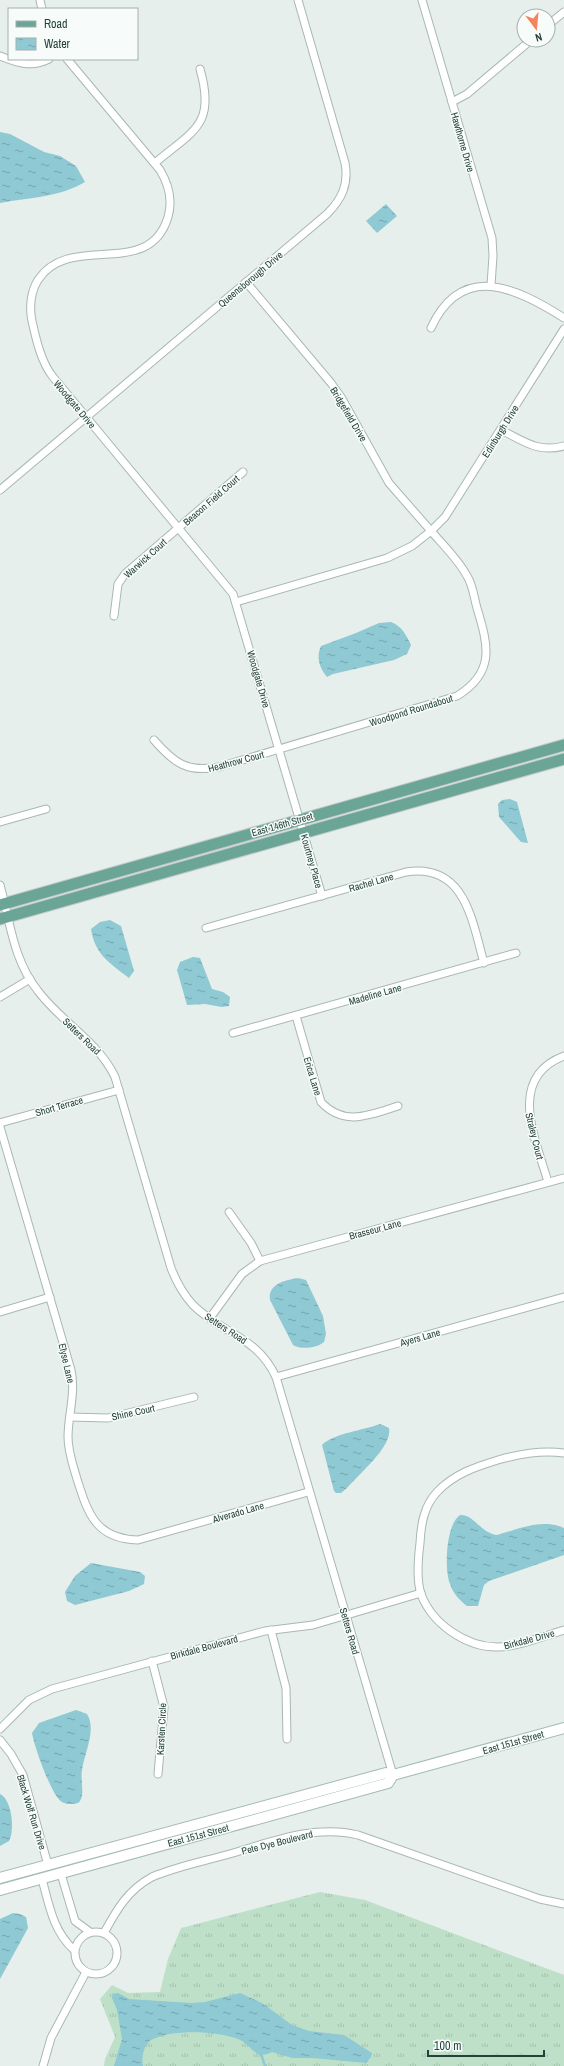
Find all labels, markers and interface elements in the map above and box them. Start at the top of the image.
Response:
legend [8,8,138,60]
north arrow [516,8,556,48]
text: Road [44,16,68,32]
text: N [534,30,544,45]
text: Water [44,36,71,52]
street label: Hawthorne Drive [448,111,477,174]
street label: Queensborough Drive [215,248,286,310]
street label: Woodgate Drive [51,377,99,431]
street label: Bridgefield Drive [327,385,370,444]
street label: Edinburgh Drive [479,402,522,460]
street label: Beacon Field Court [180,472,243,528]
street label: Warwick Court [121,535,170,581]
street label: Woodgate Drive [244,649,273,710]
street label: Woodpond Roundabout [368,691,455,729]
street label: Heathrow Court [207,748,266,775]
street label: East 146th Street [250,809,315,839]
street label: Kourtney Place [298,833,326,890]
street label: Rachel Lane [347,870,395,895]
street label: Madeline Lane [347,981,403,1008]
street label: Setters Road [60,1015,103,1058]
street label: Erica Lane [301,1055,325,1097]
street label: Short Terrace [34,1093,85,1119]
street label: Straley Court [522,1111,547,1162]
street label: Brasseur Lane [348,1216,403,1243]
street label: Setters Road [202,1310,249,1347]
street label: Ayers Lane [398,1325,442,1350]
street label: Elyse Lane [56,1342,78,1385]
street label: Shine Court [110,1401,157,1423]
street label: Alverado Lane [210,1499,266,1526]
street label: Setters Road [337,1606,362,1656]
street label: Birkdale Drive [502,1626,556,1652]
street label: Birkdale Boulevard [169,1632,239,1663]
street label: Karsten Circle [154,1702,169,1755]
street label: East 151st Street [481,1727,546,1757]
street label: Black Wolf Run Drive [14,1773,49,1852]
street label: East 151st Street [166,1821,231,1850]
street label: Pete Dye Boulevard [240,1827,314,1858]
scale bar [428,2032,544,2058]
text: 100 m [434,2038,461,2054]

